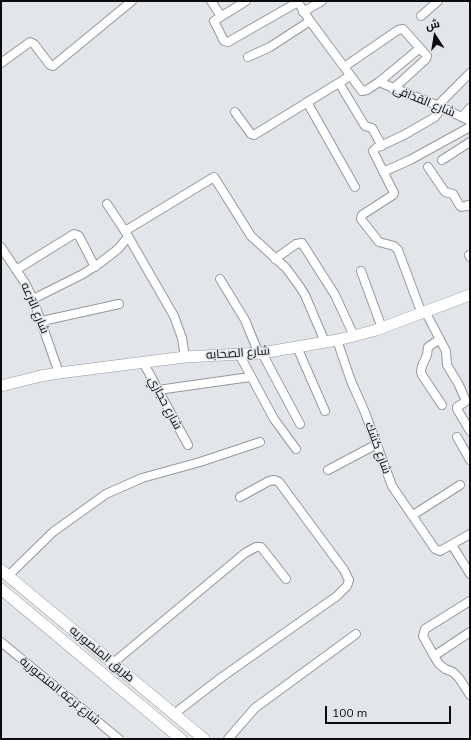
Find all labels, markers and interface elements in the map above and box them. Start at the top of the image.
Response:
north arrow [415,16,455,56]
text: ش [424,16,441,33]
street label: شارع القذافى [391,82,457,120]
street label: شارع الترعه [18,280,52,336]
street label: شارع الصحابه [206,344,270,362]
street label: شارع حجازي [145,374,185,432]
street label: شارع كشك [362,420,394,476]
street label: طريق المنصوريه [67,623,137,685]
street label: شارع ترعة المنصورية [17,654,103,728]
scale bar [327,698,453,724]
text: 100 m [332,705,367,720]

